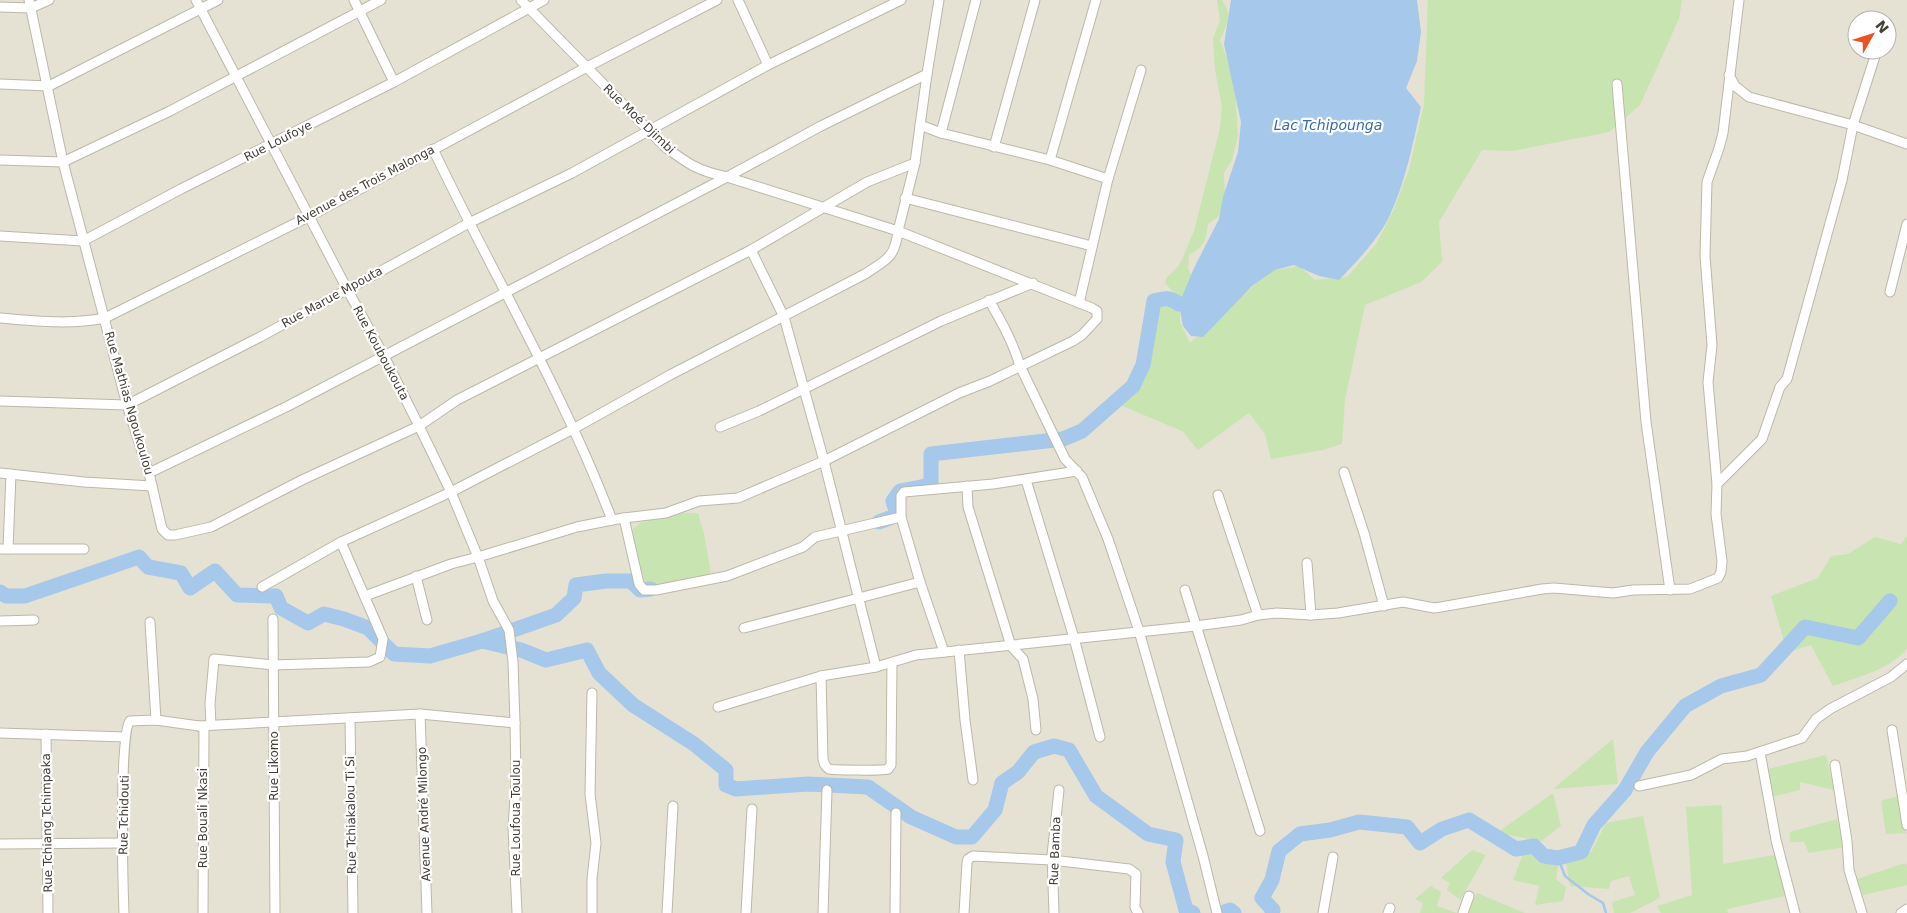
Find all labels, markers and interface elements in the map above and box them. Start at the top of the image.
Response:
north arrow [1847,10,1897,60]
text: N [1872,17,1892,36]
street label: Rue Moé Djimbi [600,81,678,157]
water label: Lac Tchipounga [1274,117,1382,133]
street label: Rue Loufoye [242,118,314,164]
street label: Avenue des Trois Malonga [293,142,437,228]
street label: Rue Marue Mpouta [279,263,385,331]
street label: Rue Kouboukouta [350,303,412,403]
street label: Rue Mathias Ngoukoulou [102,330,156,476]
street label: Rue Likomo [267,731,281,801]
street label: Avenue André Milongo [415,746,433,882]
street label: Rue Tchiang Tchimpaka [39,753,55,893]
street label: Rue Tchiakalou Ti Si [343,756,359,874]
street label: Rue Loufoua Toulou [509,760,523,876]
street label: Rue Bouali Nkasi [196,768,210,868]
street label: Rue Tchidouti [116,775,132,855]
street label: Rue Bamba [1047,816,1063,886]

